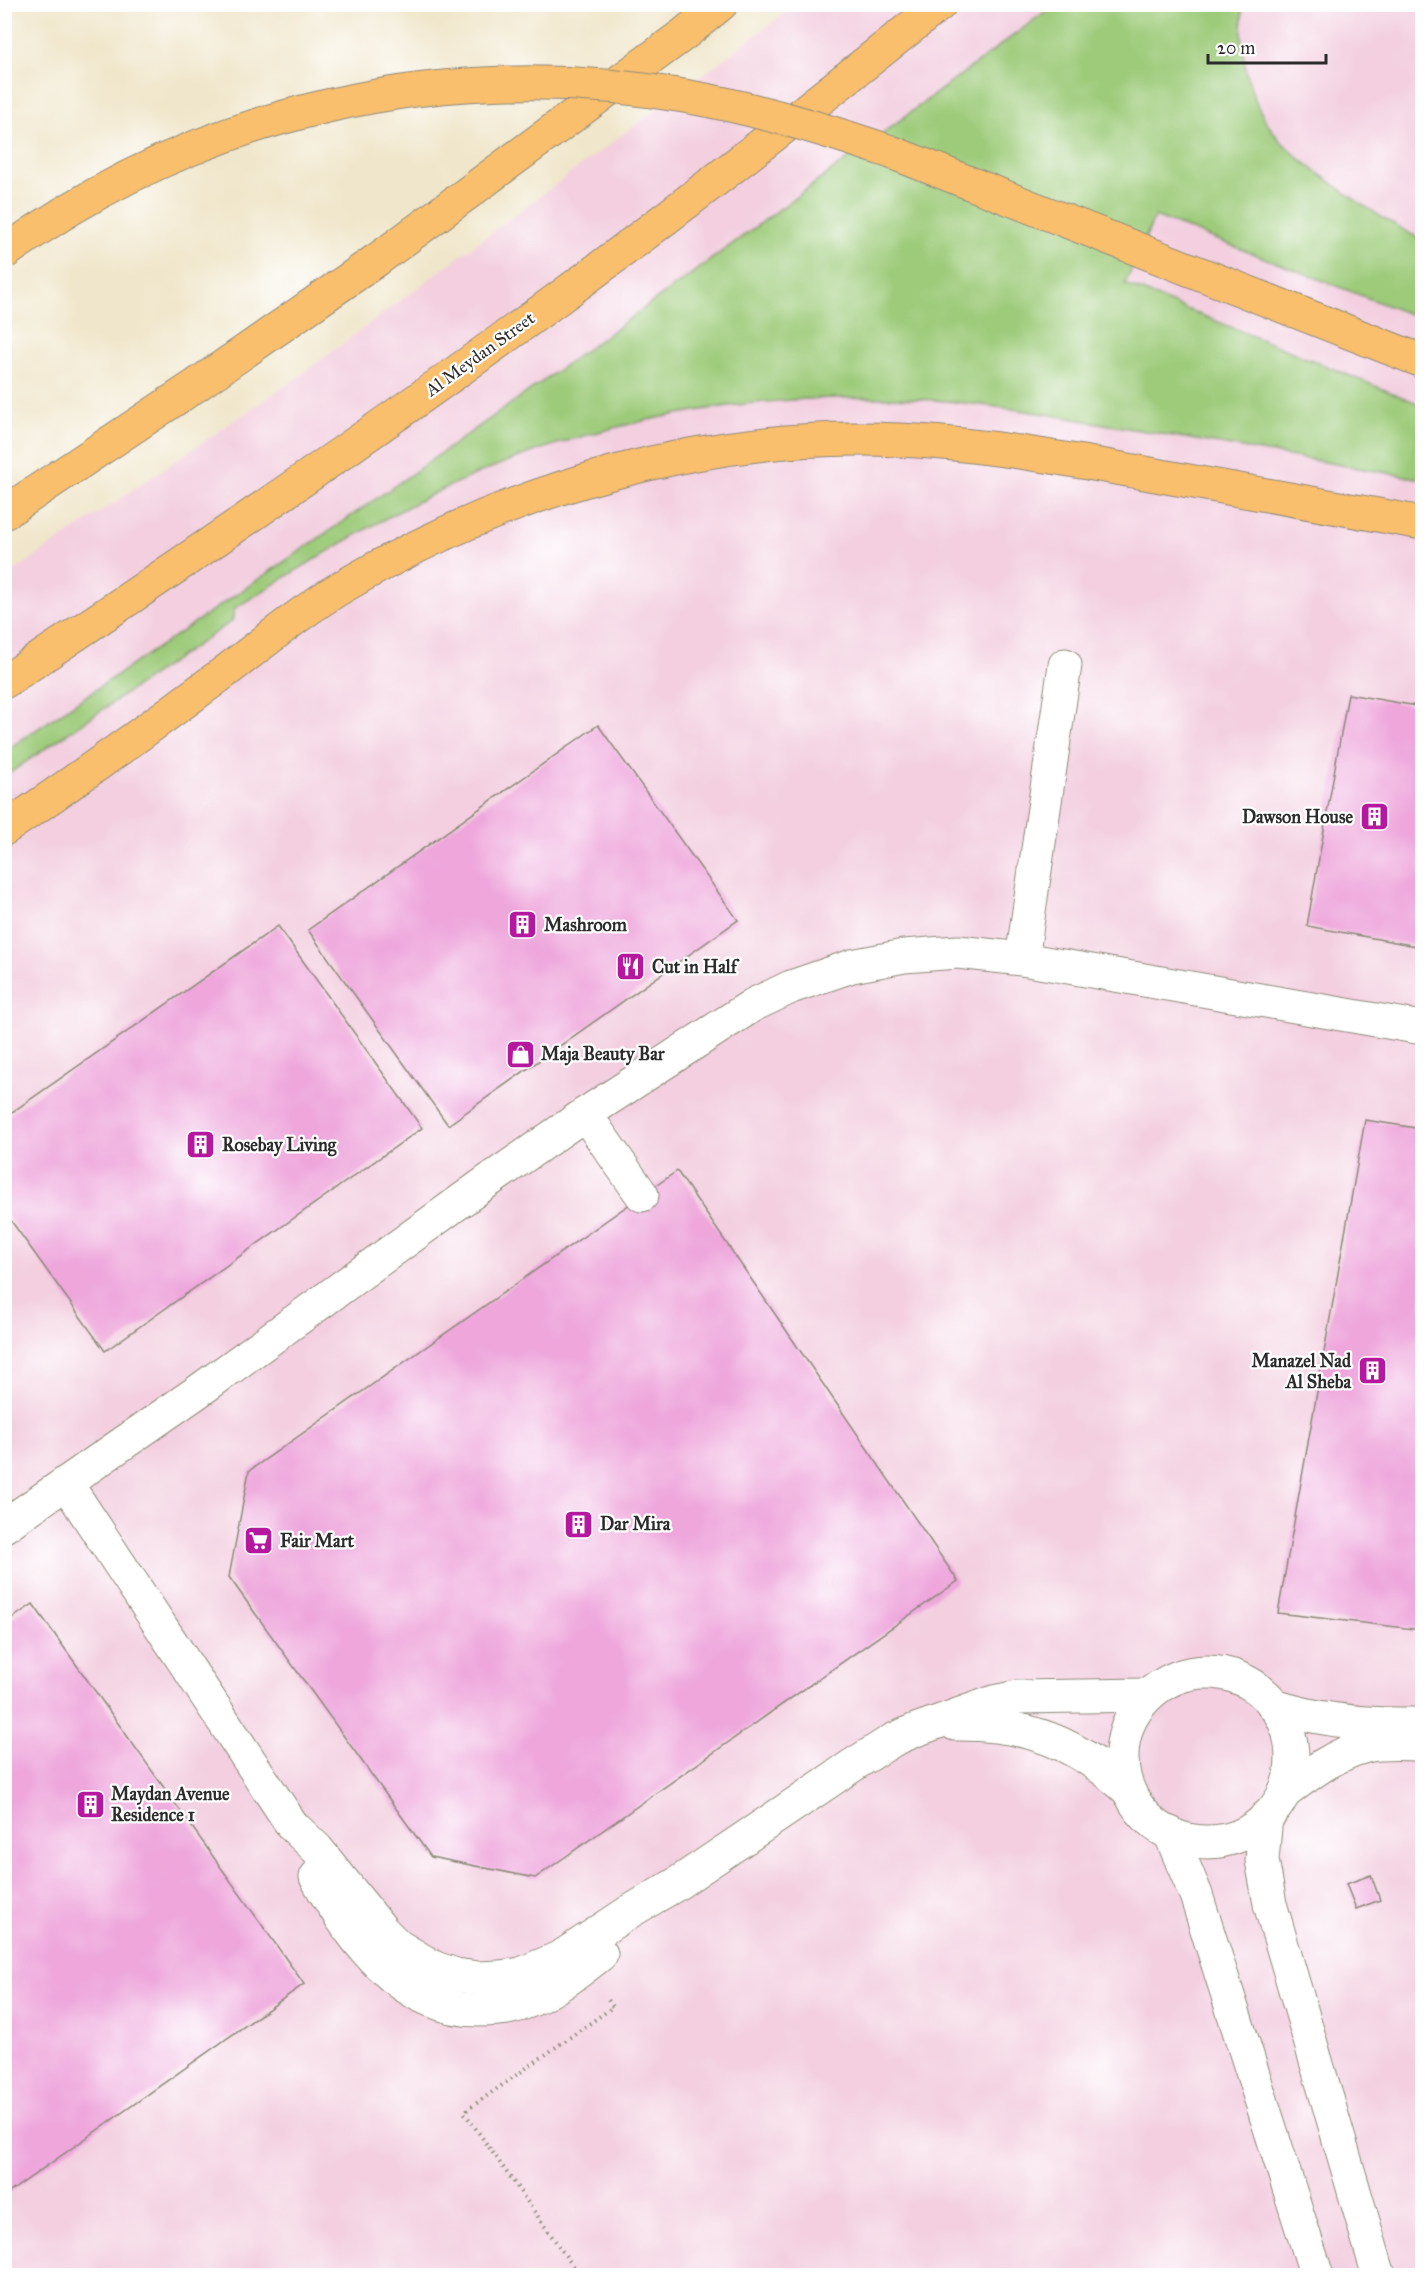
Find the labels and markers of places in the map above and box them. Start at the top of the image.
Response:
building icon: Dawson House [1358,801,1390,833]
place label: Dawson House [1242,806,1353,828]
building icon: Mashroom [507,909,539,941]
place label: Mashroom [544,914,628,936]
restaurant icon: Cut in Half [615,951,647,983]
place label: Cut in Half [652,956,740,978]
shop icon: Maja Beauty Bar [504,1038,536,1070]
place label: Maja Beauty Bar [541,1043,666,1066]
building icon: Rosebay Living [185,1129,217,1161]
place label: Rosebay Living [222,1134,337,1157]
place label: Manazel Nad Al Sheba [1251,1350,1352,1393]
building icon: Manazel Nad Al Sheba [1356,1355,1388,1387]
building icon: Dar Mira [563,1508,595,1540]
place label: Dar Mira [600,1513,671,1535]
supermarket icon: Fair Mart [243,1525,275,1557]
place label: Fair Mart [280,1530,354,1552]
place label: Maydan Avenue Residence 1 [111,1783,230,1826]
building icon: Maydan Avenue Residence 1 [74,1788,106,1820]

